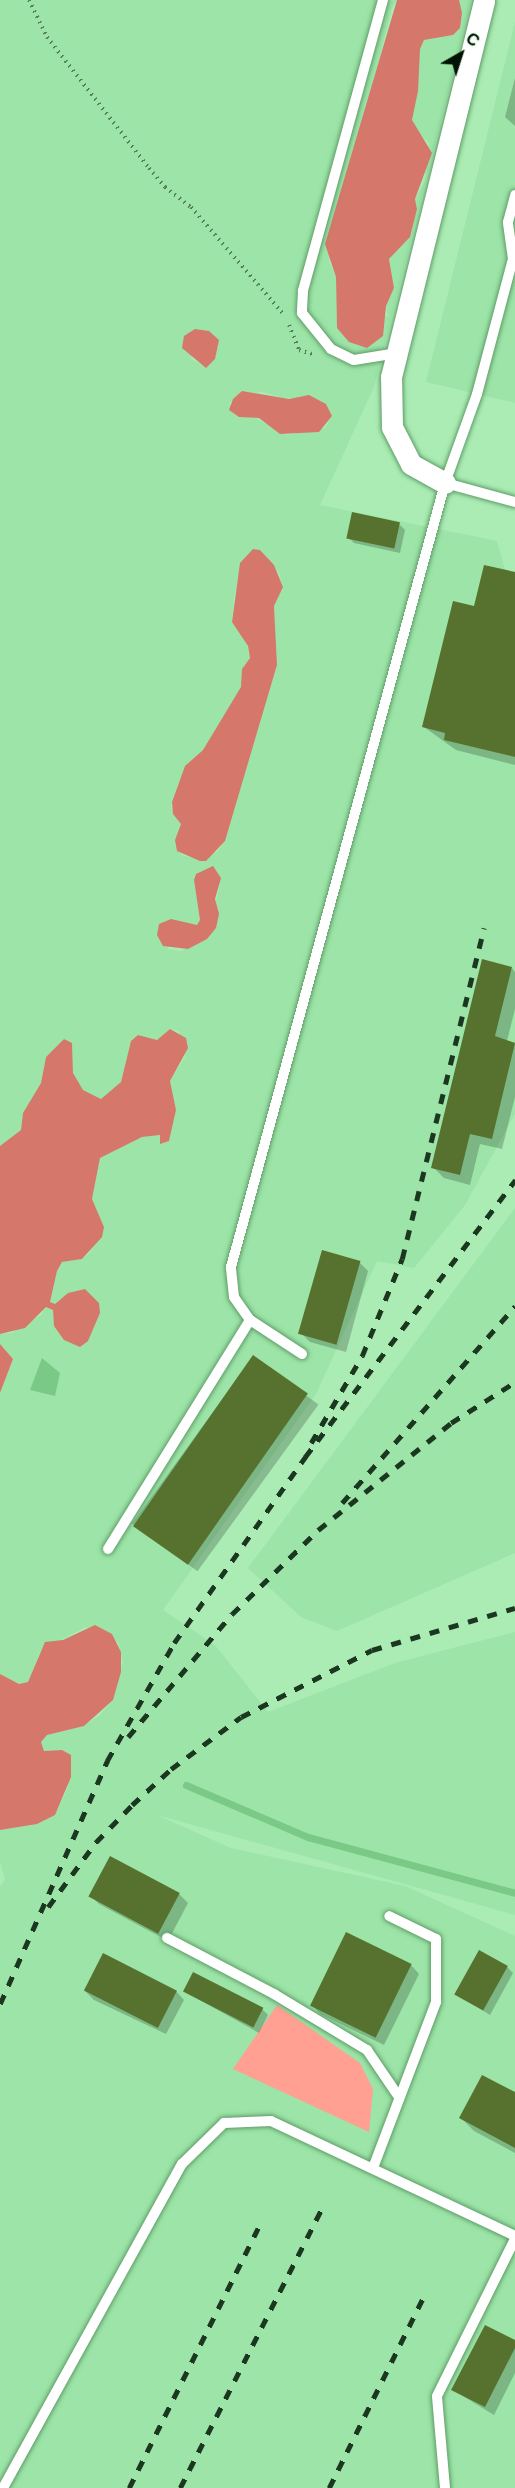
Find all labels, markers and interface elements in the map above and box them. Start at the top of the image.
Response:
north arrow [431,24,491,84]
text: С [463,29,482,50]

